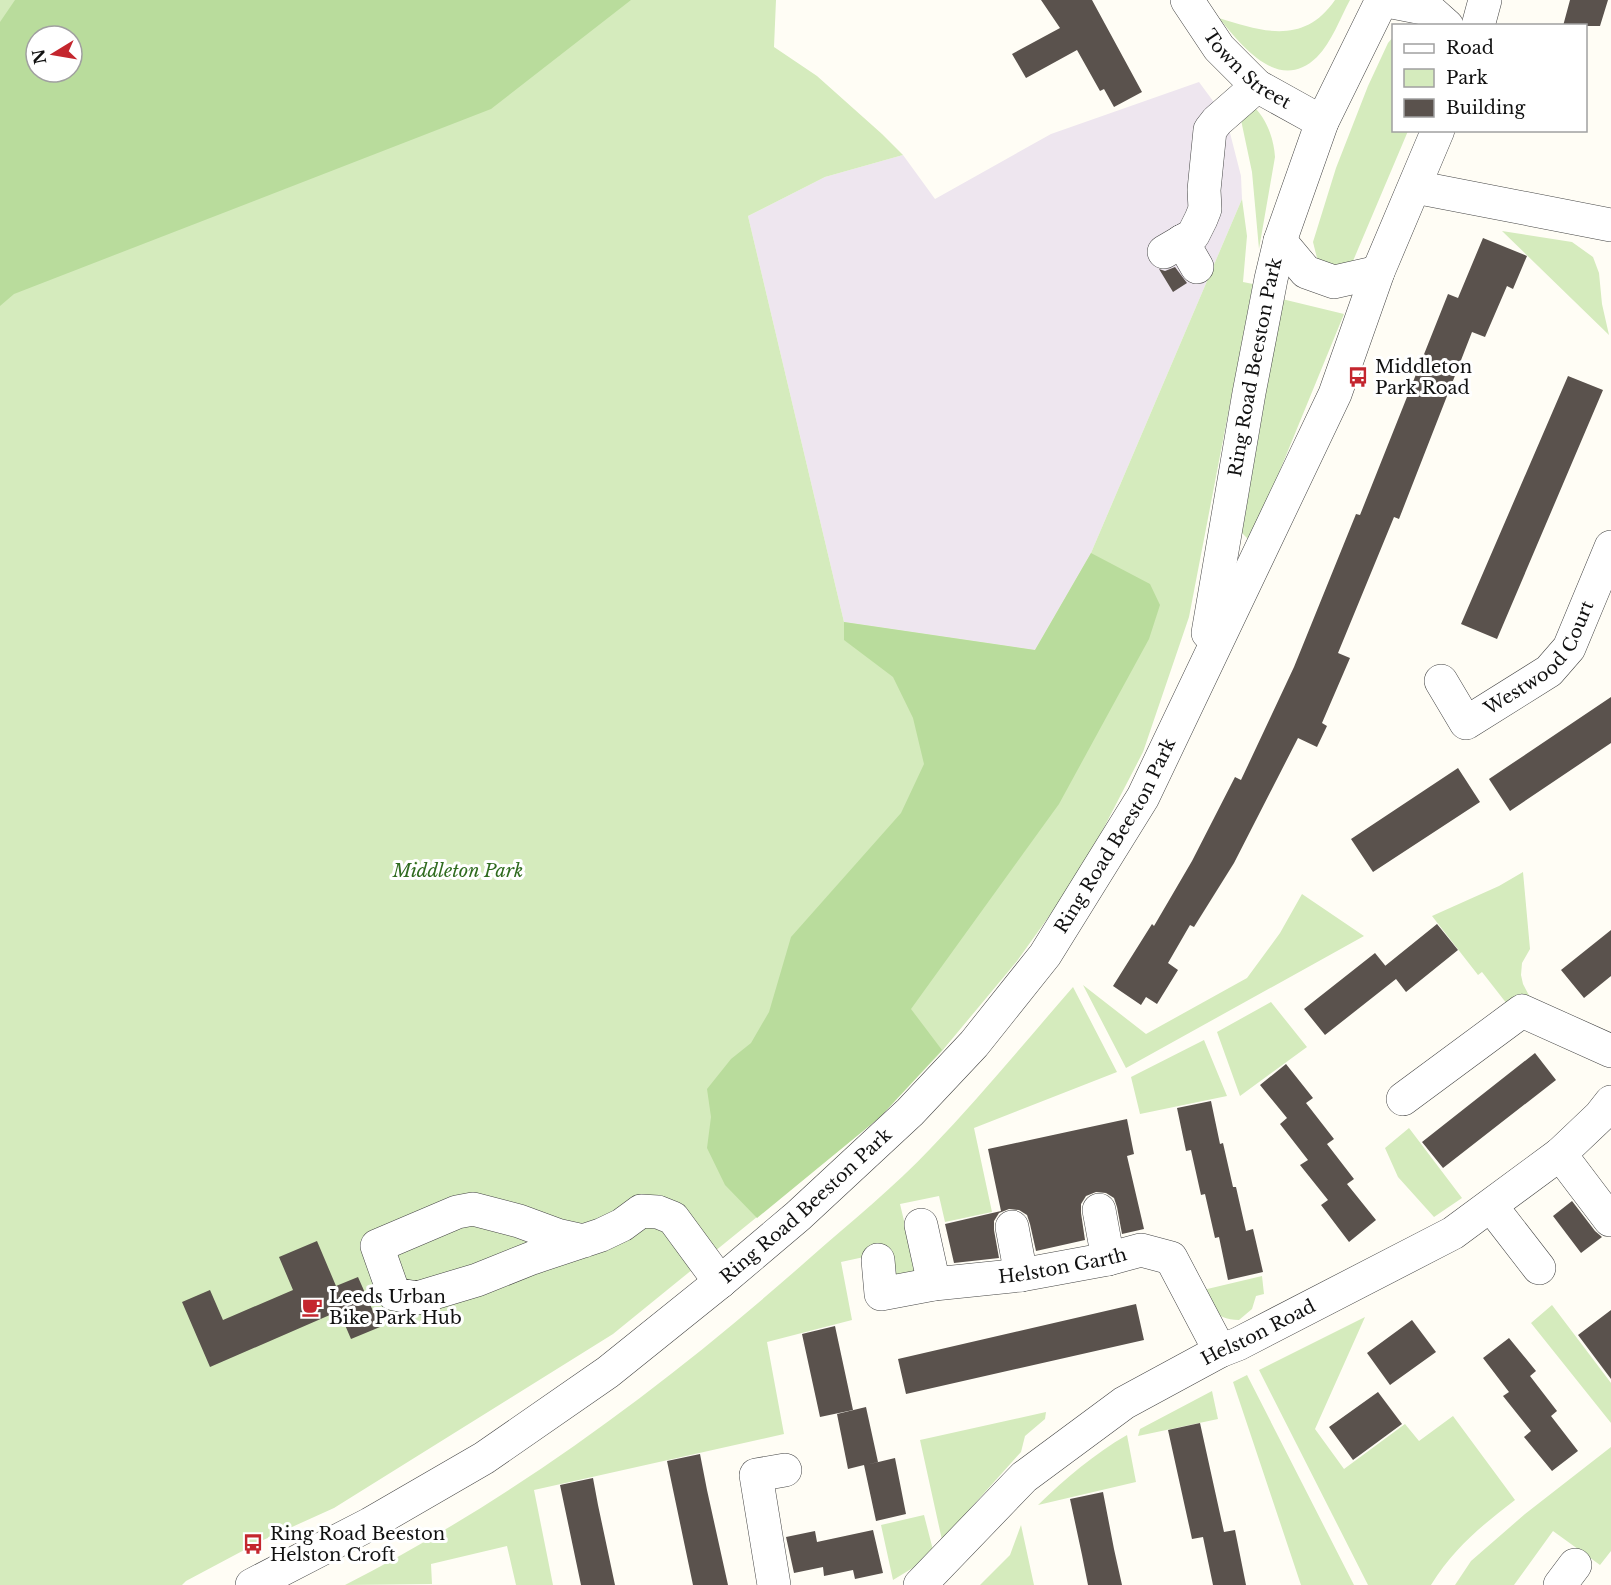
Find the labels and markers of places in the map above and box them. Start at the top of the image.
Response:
place label: Middleton Park Road [1375,356,1472,399]
bus stop icon: Middleton Park Road [1346,365,1370,389]
place label: Leeds Urban Bike Park Hub [329,1286,462,1329]
cafe icon: Leeds Urban Bike Park Hub [300,1295,324,1319]
place label: Ring Road Beeston Helston Croft [270,1523,445,1566]
bus stop icon: Ring Road Beeston Helston Croft [241,1532,265,1556]

